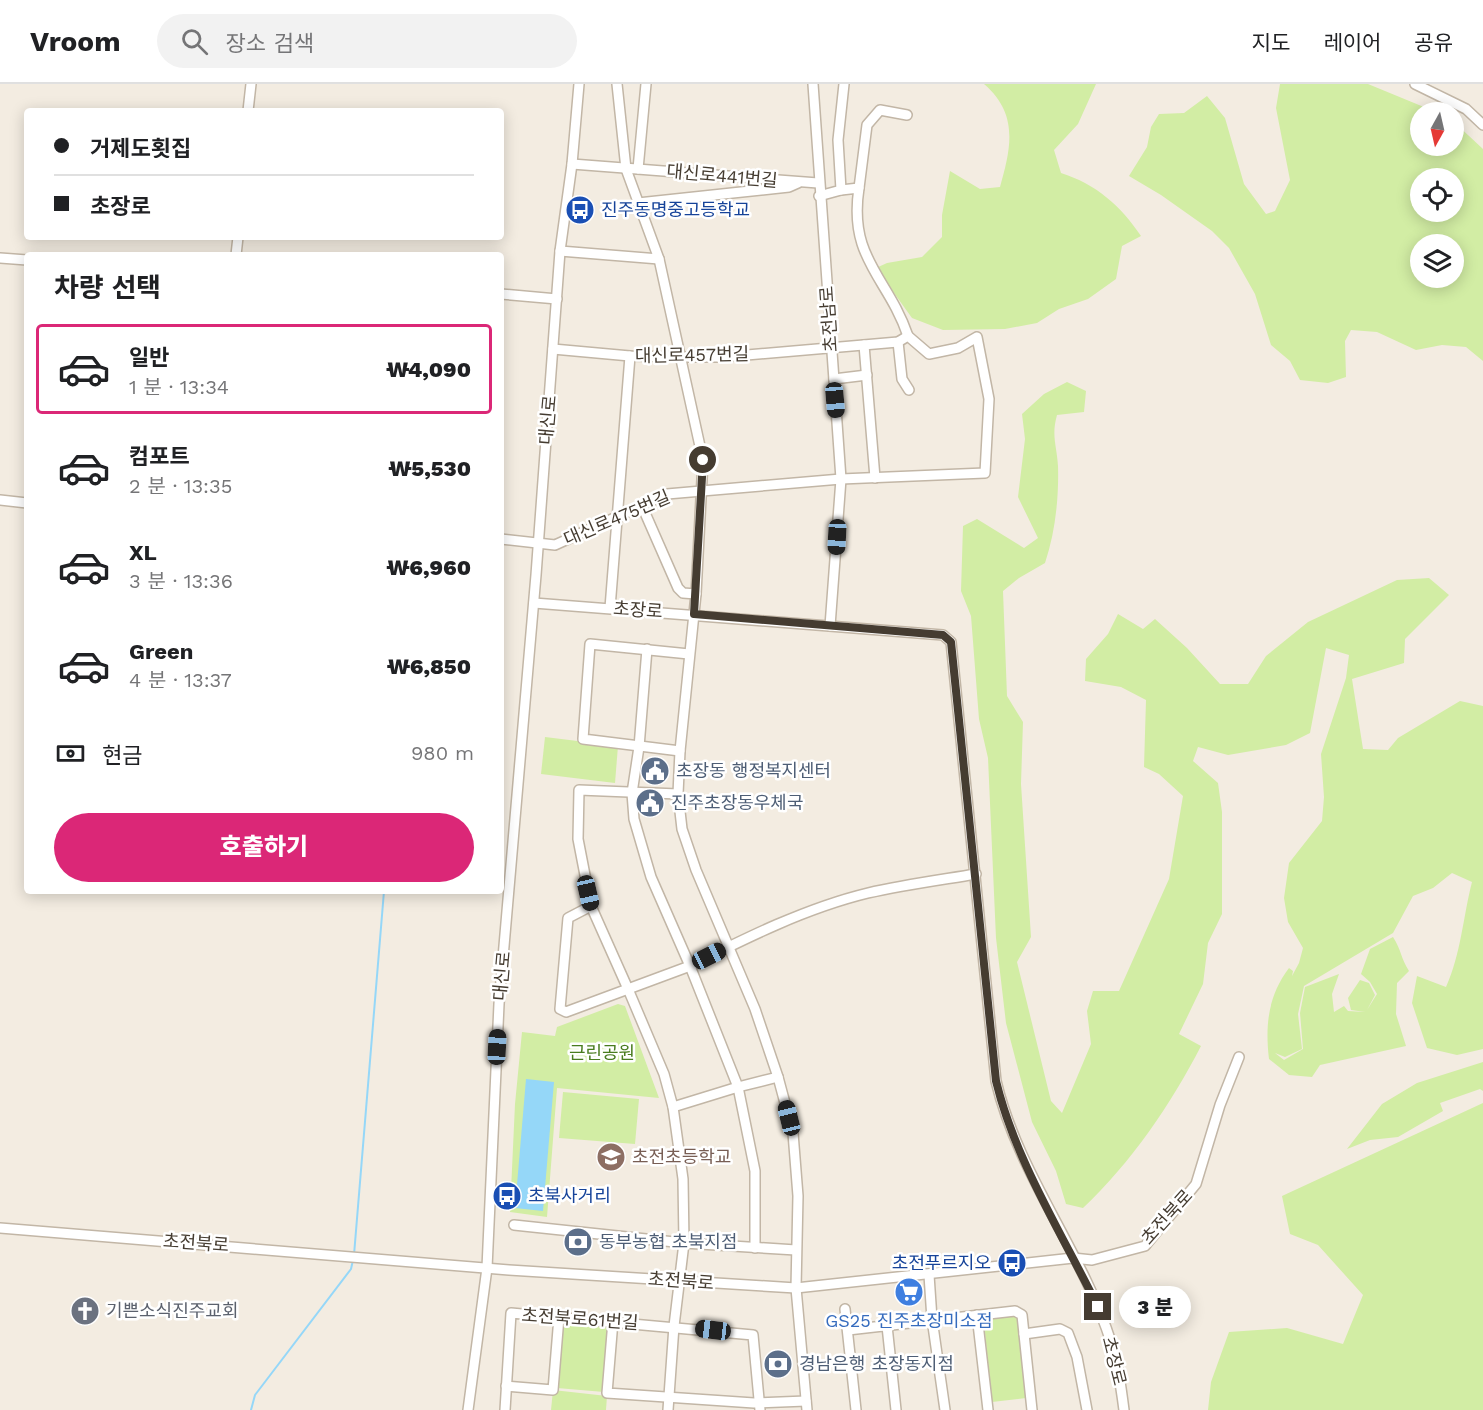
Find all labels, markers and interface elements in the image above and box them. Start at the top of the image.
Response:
search box [157,14,577,68]
text: Vroom [30,25,121,58]
icon: search [178,25,211,58]
text: 지도 [1252,30,1290,55]
text: 레이어 [1323,30,1381,55]
text: 공유 [1414,30,1453,55]
text: 장소 검색 [226,31,314,56]
north arrow [1410,102,1464,156]
map controls [1410,102,1464,288]
text: 거제도횟집 [90,136,191,161]
street label: 대신로441번길 [666,160,779,191]
button: locate [1410,168,1464,222]
text: 초장로 [90,194,151,219]
bus stop icon: 진주동명중고등학교 [564,194,596,226]
place label: 진주동명중고등학교 [601,199,750,220]
button: layers [1410,234,1464,288]
text: 차량 선택 [54,272,161,304]
street label: 초전남로 [816,285,841,353]
icon: car [57,342,111,396]
street label: 대신로457번길 [635,343,749,366]
text: 일반 [129,345,169,370]
text: ₩4,090 [386,357,471,382]
text: 1 분 · 13:34 [129,375,229,399]
car [824,381,846,419]
street label: 대신로 [535,394,560,446]
icon: car [57,441,111,495]
text: 컴포트 [129,444,190,469]
route start [689,446,716,473]
text: ₩5,530 [388,456,471,481]
text: 2 분 · 13:35 [129,474,232,498]
street label: 대신로475번길 [560,486,673,549]
car [827,519,847,555]
icon: car [57,540,111,594]
text: XL [129,540,157,565]
text: ₩6,960 [386,555,471,580]
text: 3 분 · 13:36 [129,569,233,593]
street label: 초장로 [613,597,664,622]
icon: car [57,639,111,693]
text: Green [129,639,193,664]
text: ₩6,850 [387,654,471,679]
text: 4 분 · 13:37 [129,668,232,692]
icon: cash [54,737,87,770]
text: 980 m [411,741,474,765]
text: 현금 [102,743,142,768]
public building icon: 초장동 행정복지센터 [639,755,671,787]
place label: 초장동 행정복지센터 [676,760,831,781]
public building icon: 진주초장동우체국 [634,787,666,819]
place label: 진주초장동우체국 [671,792,803,813]
button: 호출하기 [54,813,474,882]
car [575,873,601,913]
car [689,940,729,972]
street label: 대신로 [489,950,514,1002]
car [487,1029,507,1065]
park label: 근린공원 [569,1042,635,1063]
car [776,1098,802,1138]
school or university icon: 초전초등학교 [595,1141,627,1173]
place label: 초전초등학교 [632,1146,731,1167]
bus stop icon: 초북사거리 [491,1180,523,1212]
place label: 초북사거리 [528,1185,611,1206]
street label: 초전북로 [1137,1185,1197,1248]
bank icon: 동부농협 초북지점 [562,1226,594,1258]
street label: 초전북로 [162,1230,230,1255]
place label: 동부농협 초북지점 [599,1231,738,1252]
bus stop icon: 초전푸르지오 [996,1247,1028,1279]
place label: 초전푸르지오 [892,1252,991,1273]
street label: 초전북로 [647,1268,715,1293]
supermarket icon: GS25 진주초장미소점 [893,1276,925,1308]
callout: 3 분 [1119,1286,1191,1328]
route end [1084,1293,1111,1320]
church icon: 기쁜소식진주교회 [69,1295,101,1327]
text: 3 분 [1137,1295,1173,1319]
place label: 기쁜소식진주교회 [106,1300,238,1321]
street label: 초전북로61번길 [521,1304,639,1333]
place label: GS25 진주초장미소점 [825,1310,993,1331]
car [694,1319,732,1341]
street label: 초장로 [1098,1334,1131,1388]
bank icon: 경남은행 초장동지점 [762,1348,794,1380]
place label: 경남은행 초장동지점 [799,1353,954,1374]

